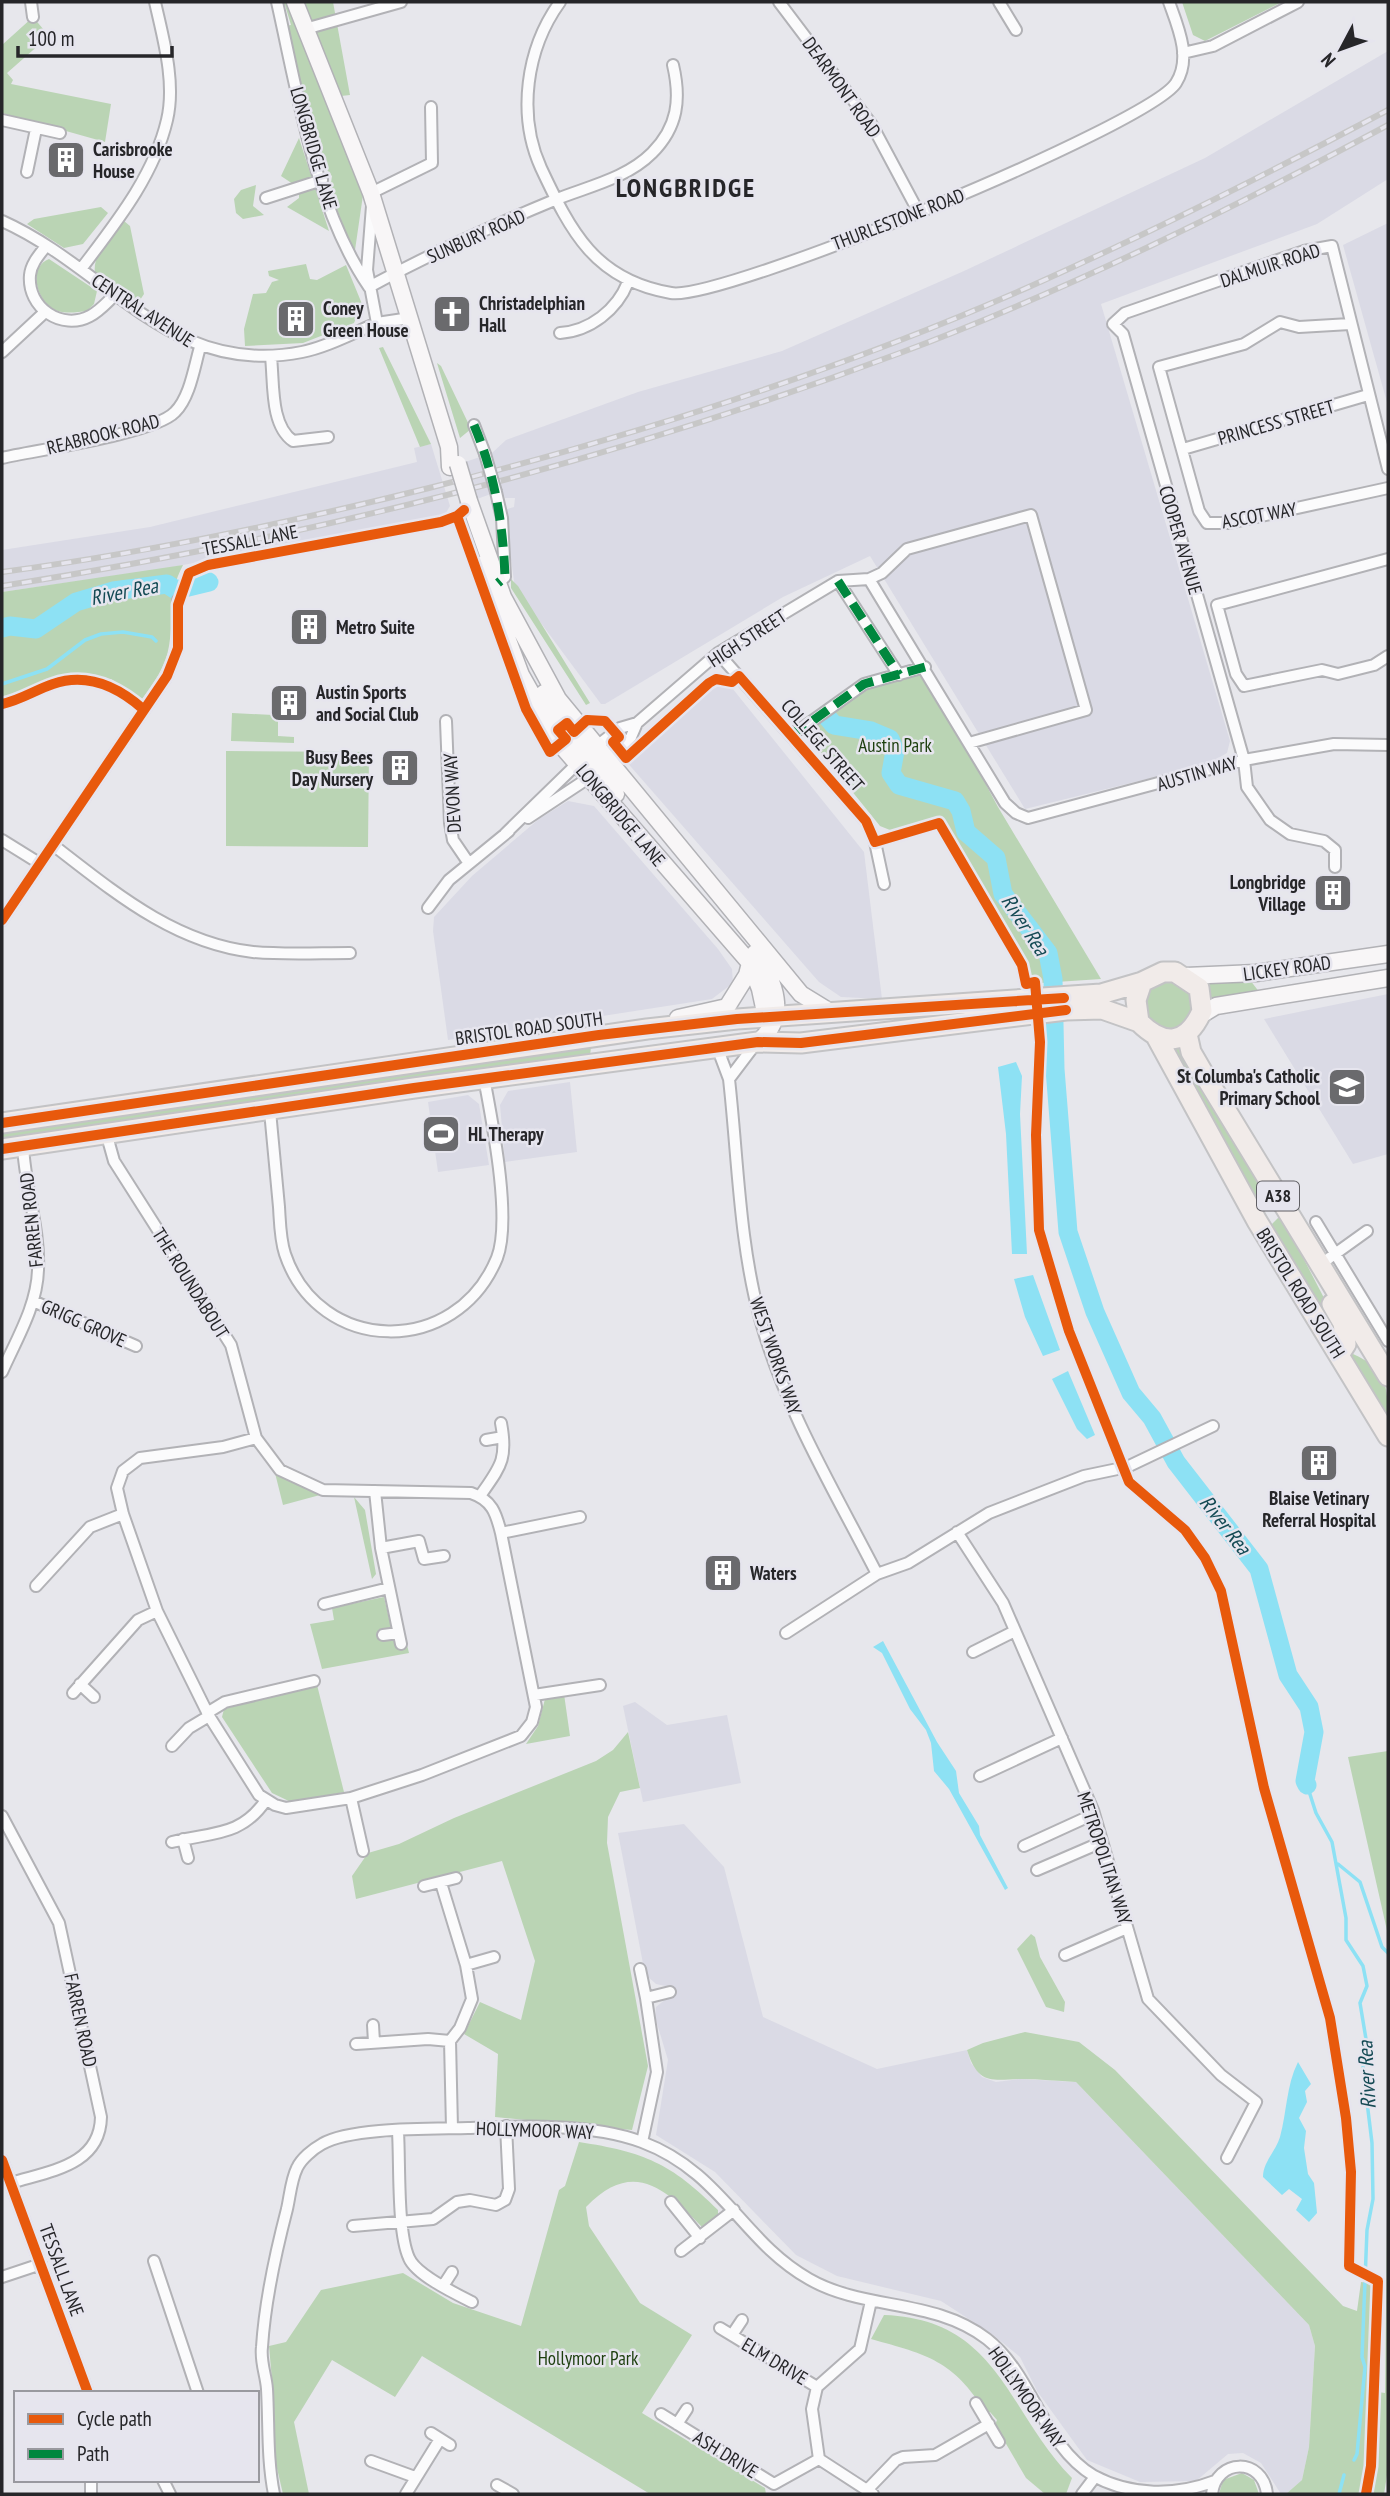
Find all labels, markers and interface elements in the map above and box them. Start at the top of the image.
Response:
scale bar [18,14,172,58]
north arrow [1306,14,1376,84]
text: 100 m [28,25,74,52]
street label: DEARMONT ROAD [797,32,887,142]
text: N [1316,48,1341,72]
street label: LONGBRIDGE LANE [285,84,343,212]
place label: Carisbrooke House [93,137,173,183]
building icon: Carisbrooke House [45,139,87,181]
district label: LONGBRIDGE [616,171,756,204]
street label: THURLESTONE ROAD [828,183,968,255]
street label: SUNBURY ROAD [423,204,529,268]
street label: DALMUIR ROAD [1217,238,1323,292]
street label: CENTRAL AVENUE [87,268,199,352]
place label: Christadelphian Hall [479,291,585,337]
church icon: Christadelphian Hall [431,293,473,335]
place label: Coney Green House [323,296,409,342]
building icon: Coney Green House [275,298,317,340]
street label: PRINCESS STREET [1215,394,1337,450]
street label: REABROOK ROAD [44,408,162,460]
street label: COOPER AVENUE [1154,483,1208,597]
street label: ASCOT WAY [1220,497,1299,533]
street label: TESSALL LANE [200,519,300,561]
water label: River Rea [88,571,161,611]
street label: HIGH STREET [703,604,791,672]
building icon: Metro Suite [288,606,330,648]
place label: Metro Suite [336,615,415,639]
place label: Austin Sports and Social Club [315,680,419,726]
building icon: Austin Sports and Social Club [268,682,310,724]
street label: COLLEGE STREET [776,694,870,797]
park label: Austin Park [858,733,932,757]
place label: Busy Bees Day Nursery [292,745,373,791]
building icon: Busy Bees Day Nursery [379,747,421,789]
street label: AUSTIN WAY [1154,750,1240,796]
street label: DEVON WAY [438,752,466,833]
street label: LONGBRIDGE LANE [571,759,671,871]
place label: Longbridge Village [1230,870,1306,916]
building icon: Longbridge Village [1312,872,1354,914]
water label: River Rea [996,889,1056,962]
street label: LICKEY ROAD [1242,950,1332,986]
street label: BRISTOL ROAD SOUTH [454,1006,604,1050]
place label: St Columba's Catholic Primary School [1177,1064,1320,1110]
school or university icon: St Columba's Catholic Primary School [1326,1066,1368,1108]
sports icon: HL Therapy [420,1113,462,1155]
place label: HL Therapy [468,1122,544,1146]
street label: FARREN ROAD [14,1171,48,1269]
road number: A38 [1257,1182,1299,1210]
street label: THE ROUNDABOUT [147,1223,235,1343]
street label: BRISTOL ROAD SOUTH [1251,1224,1351,1362]
street label: GRIGG GROVE [38,1294,130,1352]
street label: WEST WORKS WAY [745,1294,807,1418]
building icon: Blaise Vetinary Referral Hospital [1298,1442,1340,1484]
place label: Blaise Vetinary Referral Hospital [1262,1486,1376,1532]
water label: River Rea [1194,1490,1258,1561]
building icon: Waters [702,1552,744,1594]
place label: Waters [749,1561,797,1585]
street label: METROPOLITAN WAY [1072,1789,1138,1928]
street label: FARREN ROAD [59,1971,103,2069]
water label: River Rea [1351,2039,1382,2110]
street label: HOLLYMOOR WAY [476,2116,595,2144]
street label: TESSALL LANE [34,2221,90,2319]
street label: ELM DRIVE [738,2332,812,2390]
street label: HOLLYMOOR WAY [983,2342,1071,2452]
park label: Hollymoor Park [538,2346,639,2370]
legend [14,2391,259,2482]
text: Cycle path [77,2405,152,2432]
street label: ASH DRIVE [689,2425,763,2483]
text: Path [77,2440,109,2467]

